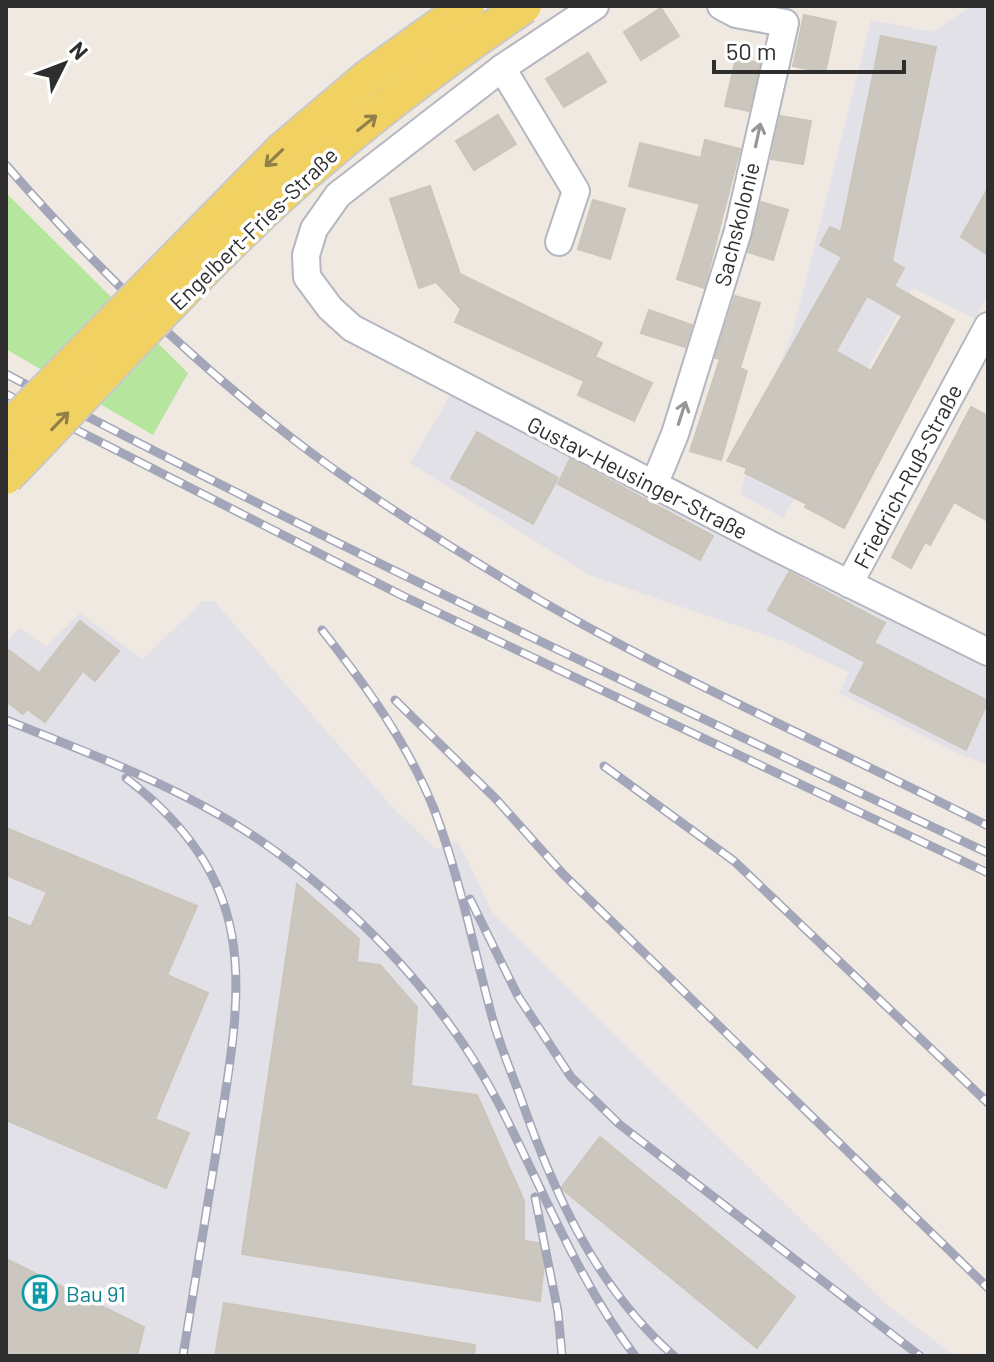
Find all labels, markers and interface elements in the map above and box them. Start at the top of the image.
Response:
north arrow [24,24,104,104]
scale bar [714,24,904,74]
text: N [65,36,94,64]
text: 50 m [726,36,777,65]
one-way arrow [356,114,376,132]
one-way arrow [751,123,766,148]
street label: Engelbert-Fries-Straße [164,141,342,315]
one-way arrow [264,149,284,168]
street label: Sachskolonie [708,159,764,289]
street label: Friedrich-Ruß-Straße [847,379,967,573]
one-way arrow [675,400,690,426]
street label: Gustav-Heusinger-Straße [523,410,753,544]
one-way arrow [50,412,69,431]
building icon: Bau 91 [21,1274,59,1312]
place label: Bau 91 [66,1280,126,1306]

